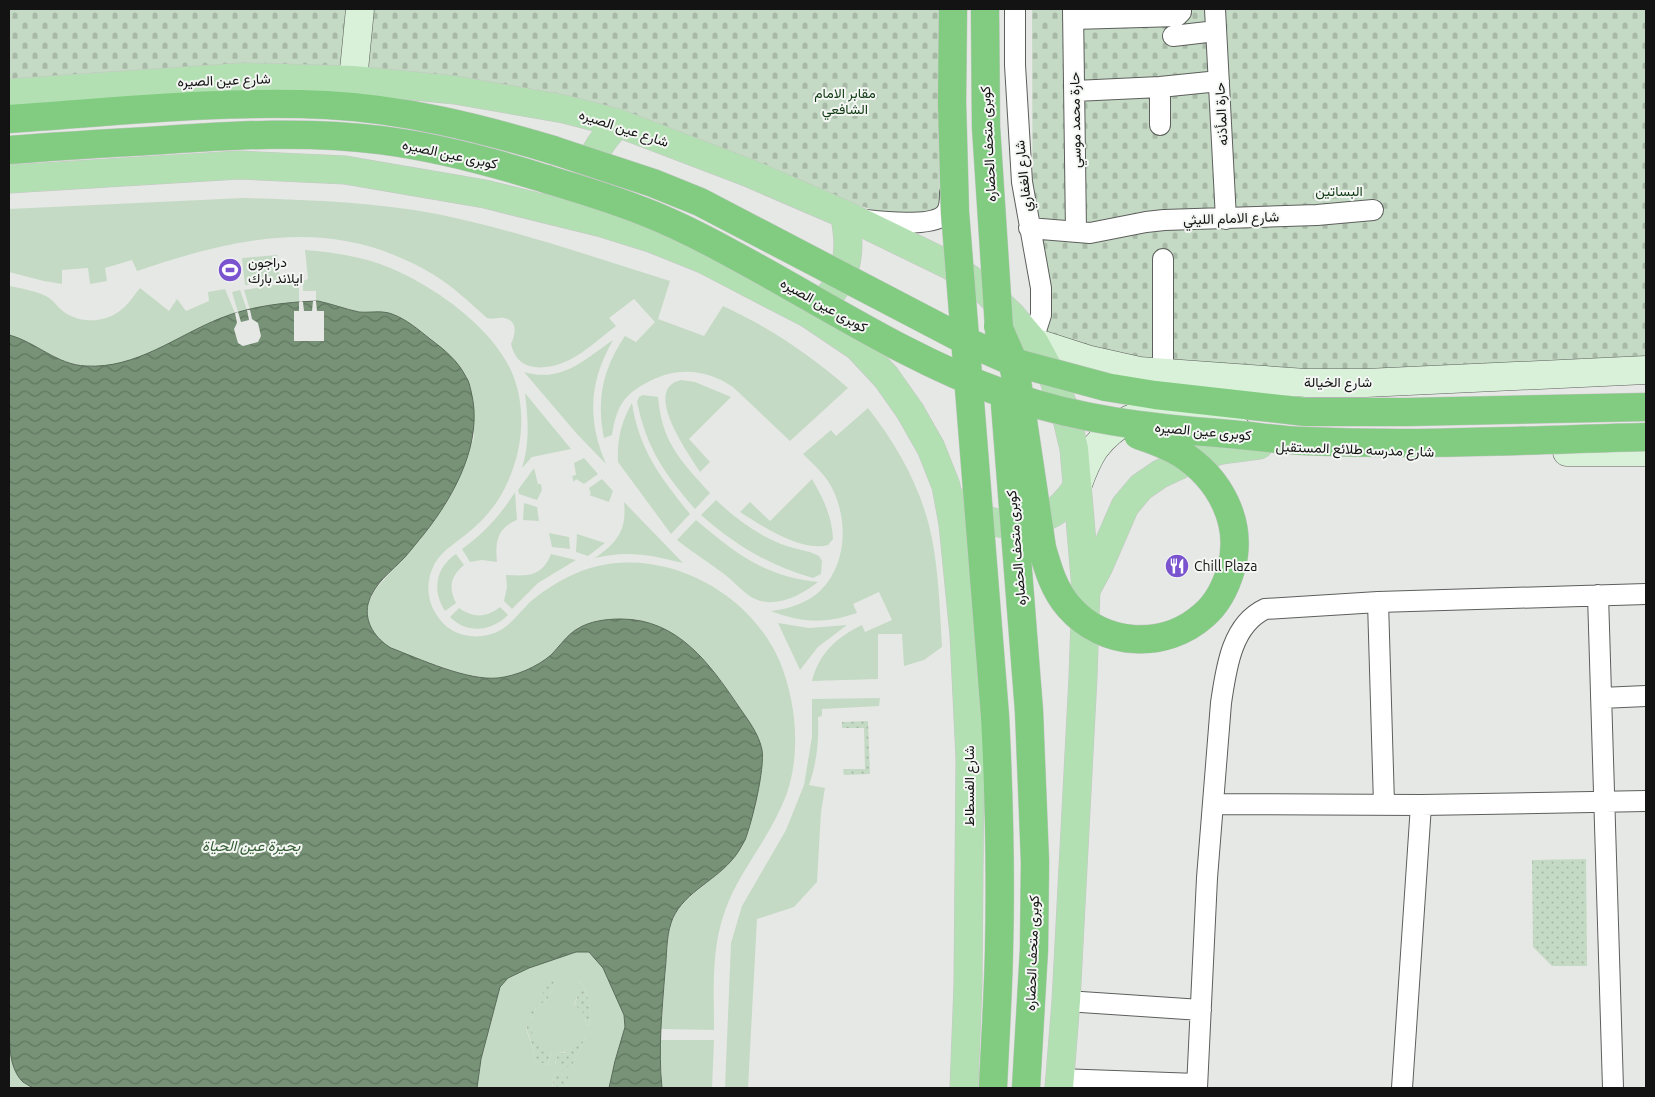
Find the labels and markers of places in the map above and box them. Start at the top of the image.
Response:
place label: دراجون ايلاند بارك [248,254,303,287]
sports icon: دراجون ايلاند بارك [217,257,243,283]
restaurant icon: Chill Plaza [1164,553,1190,579]
place label: Chill Plaza [1194,558,1257,574]

